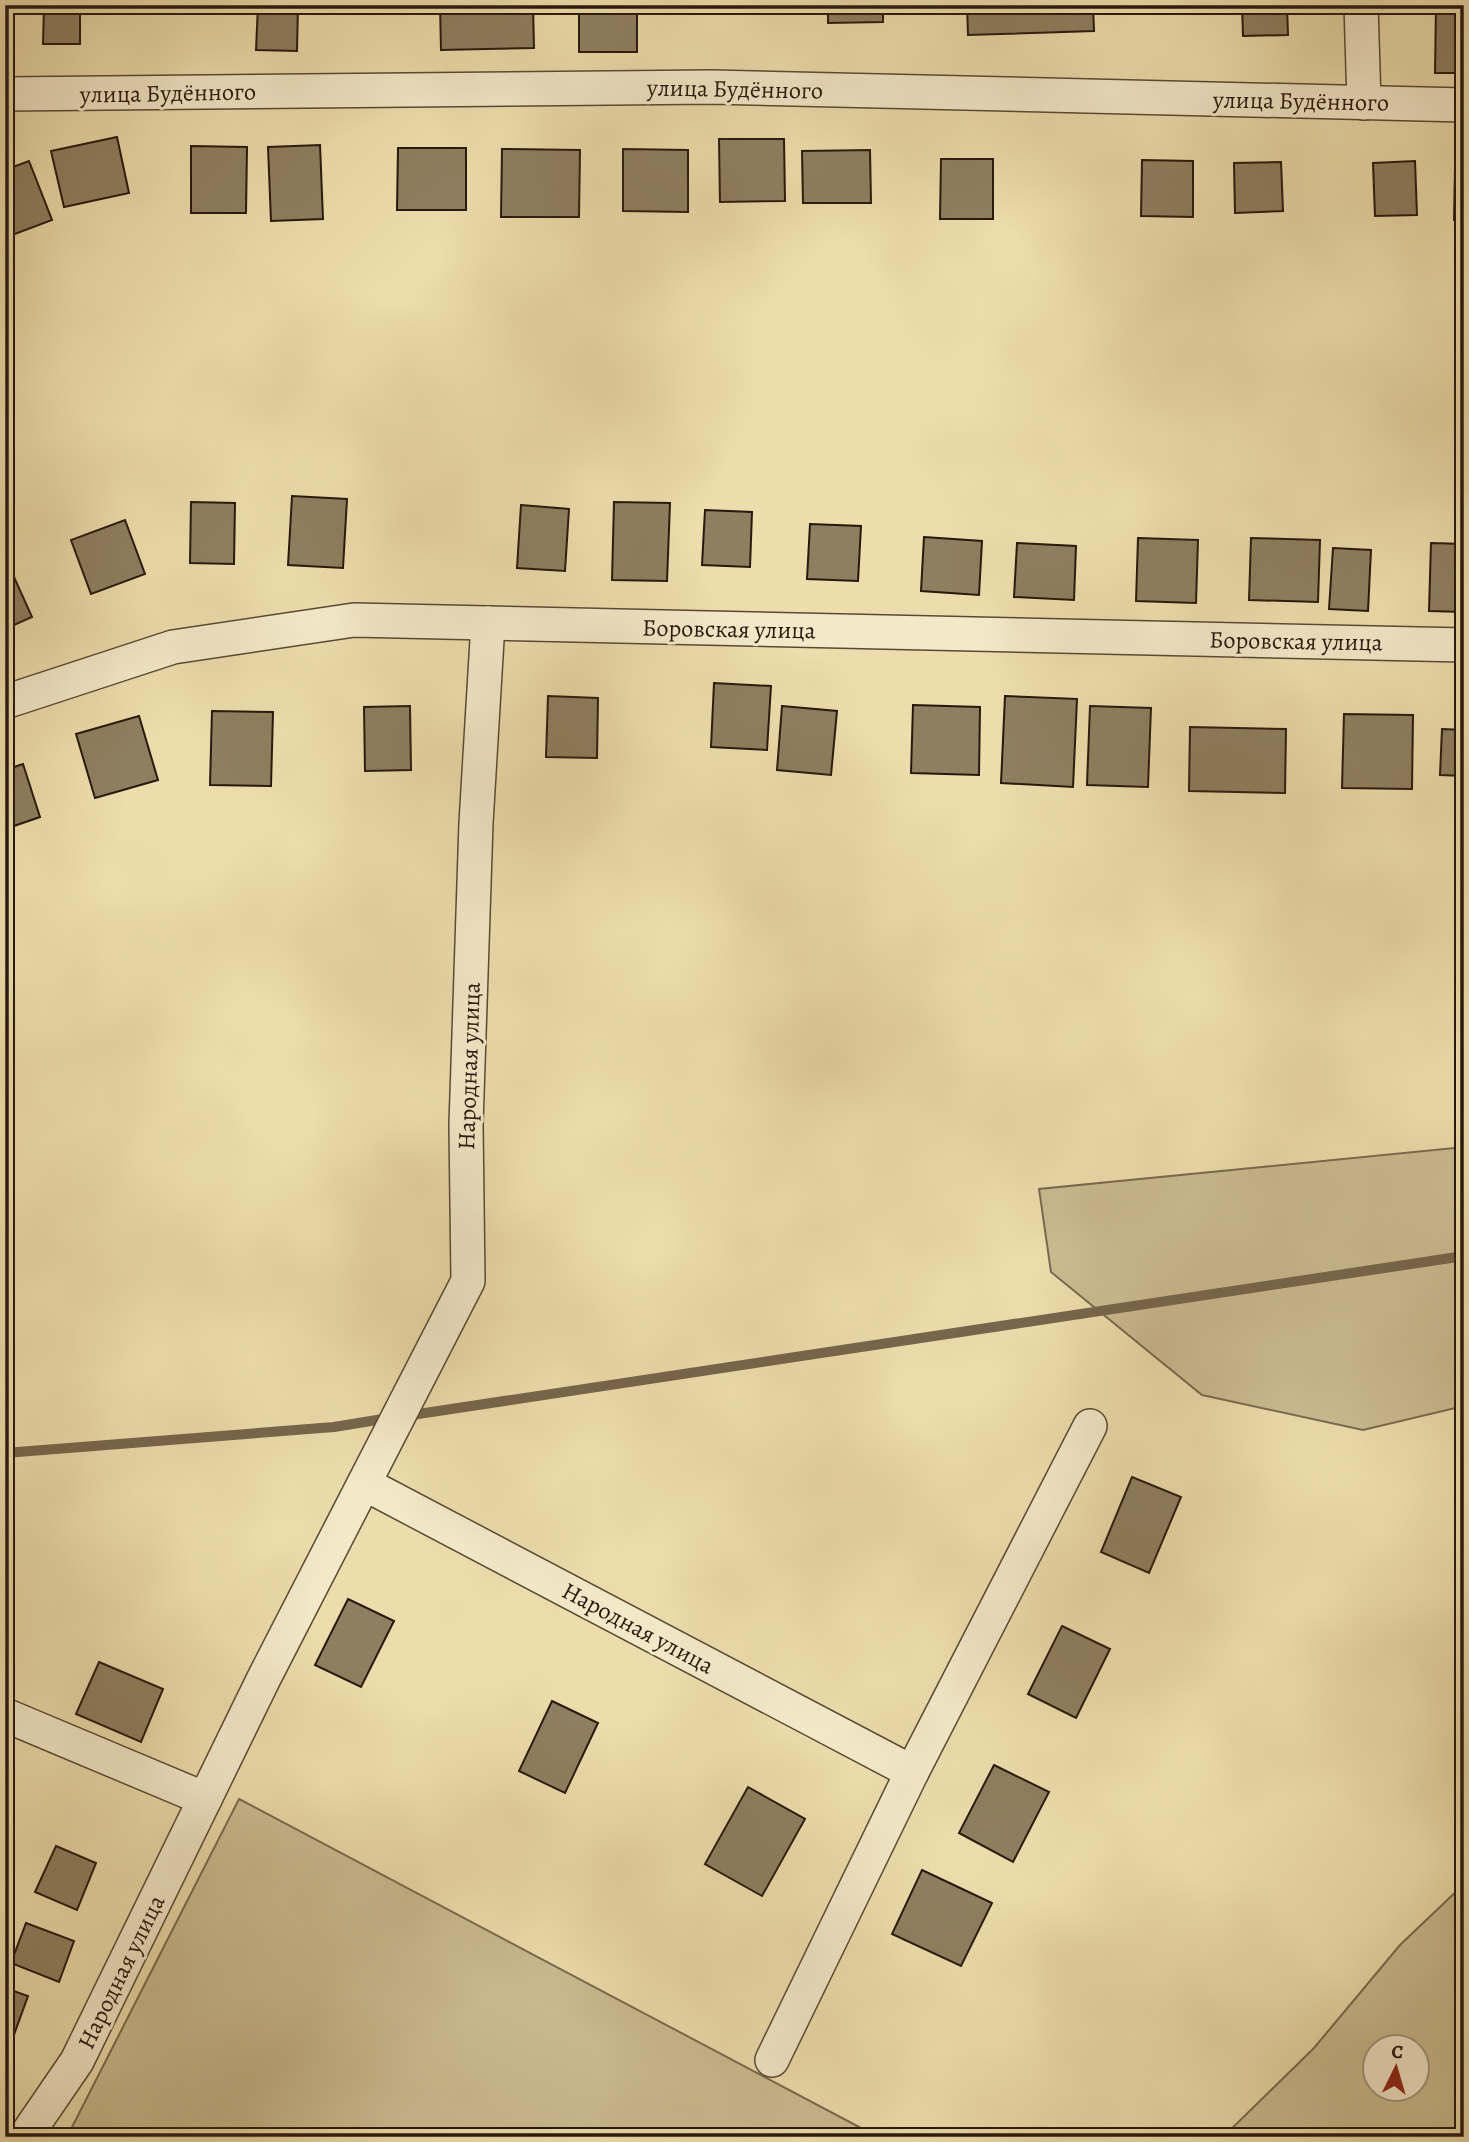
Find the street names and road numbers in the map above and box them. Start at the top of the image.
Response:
street label: улица Будённого [646,71,823,107]
street label: улица Будённого [79,75,256,111]
street label: улица Будённого [1212,83,1389,119]
street label: Боровская улица [642,611,816,647]
street label: Боровская улица [1209,623,1383,659]
street label: Народная улица [450,982,488,1150]
street label: Народная улица [556,1574,720,1682]
street label: Народная улица [70,1890,172,2054]

